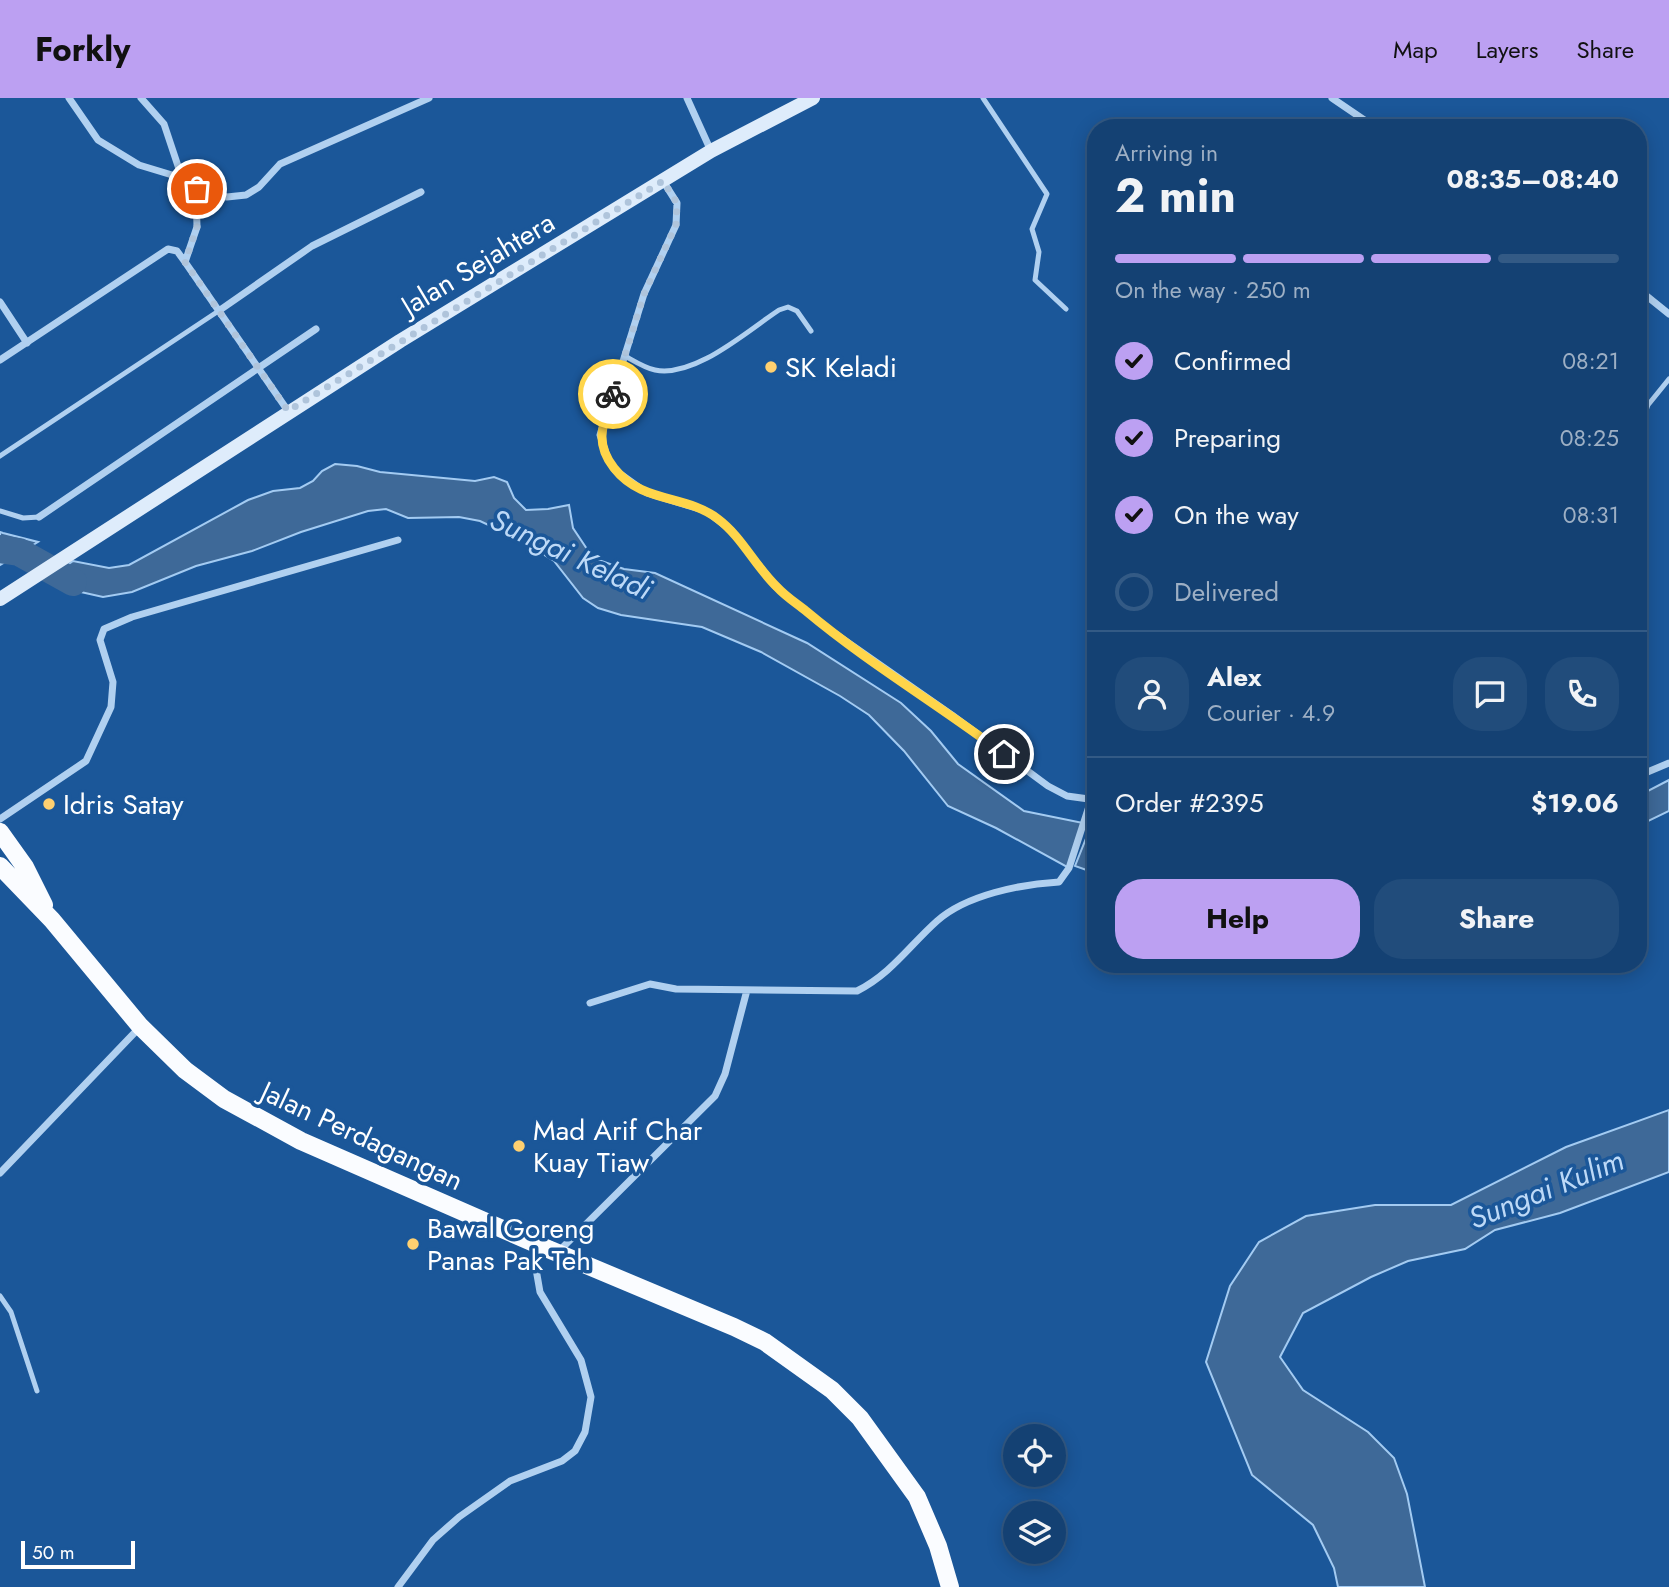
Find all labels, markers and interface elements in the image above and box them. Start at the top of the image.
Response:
text: Forkly [35,26,130,73]
text: Map [1393,32,1438,67]
text: Layers [1476,32,1538,67]
text: Share [1576,32,1634,67]
text: Arriving in [1115,136,1218,170]
pin [167,159,227,219]
text: 08:35–08:40 [1447,160,1619,198]
text: 2 min [1115,163,1236,229]
icon: bag [178,170,216,208]
street label: Jalan Sejahtera [390,202,562,328]
text: On the way · 250 m [1115,273,1311,307]
icon: check [1115,342,1153,380]
text: Confirmed [1174,342,1291,380]
text: 08:21 [1562,344,1619,378]
place label: SK Keladi [785,347,897,388]
courier [578,359,648,429]
marker: SK Keladi [763,359,779,375]
icon: bike [594,375,632,413]
icon: check [1115,419,1153,457]
text: Preparing [1174,419,1281,457]
text: 08:25 [1560,421,1619,455]
icon: check [1115,496,1153,534]
text: On the way [1174,496,1299,534]
water label: Sungai Keladi [483,498,659,610]
text: 08:31 [1563,498,1619,532]
text: Delivered [1174,573,1279,611]
button: person [1115,657,1189,731]
button: chat [1453,657,1527,731]
button: phone [1545,657,1619,731]
text: Alex [1207,658,1261,696]
text: Courier · 4.9 [1207,696,1335,730]
pin [974,724,1034,784]
icon: home [985,735,1023,773]
place label: Idris Satay [63,784,184,825]
text: Order #2395 [1115,784,1264,822]
text: $19.06 [1531,784,1619,822]
marker: Idris Satay [41,796,57,812]
button: Help [1115,879,1360,959]
button: Share [1374,879,1619,959]
street label: Jalan Perdagangan [250,1069,470,1201]
place label: Mad Arif Char Kuay Tiaw [533,1110,703,1183]
marker: Mad Arif Char Kuay Tiaw [511,1138,527,1154]
water label: Sungai Kulim [1462,1138,1630,1240]
place label: Bawal Goreng Panas Pak Teh [427,1208,595,1281]
marker: Bawal Goreng Panas Pak Teh [405,1236,421,1252]
map controls [1003,1424,1066,1564]
button: locate [1003,1424,1066,1487]
button: layers [1003,1501,1066,1564]
scale bar [21,1538,135,1570]
text: 50 m [32,1539,75,1566]

